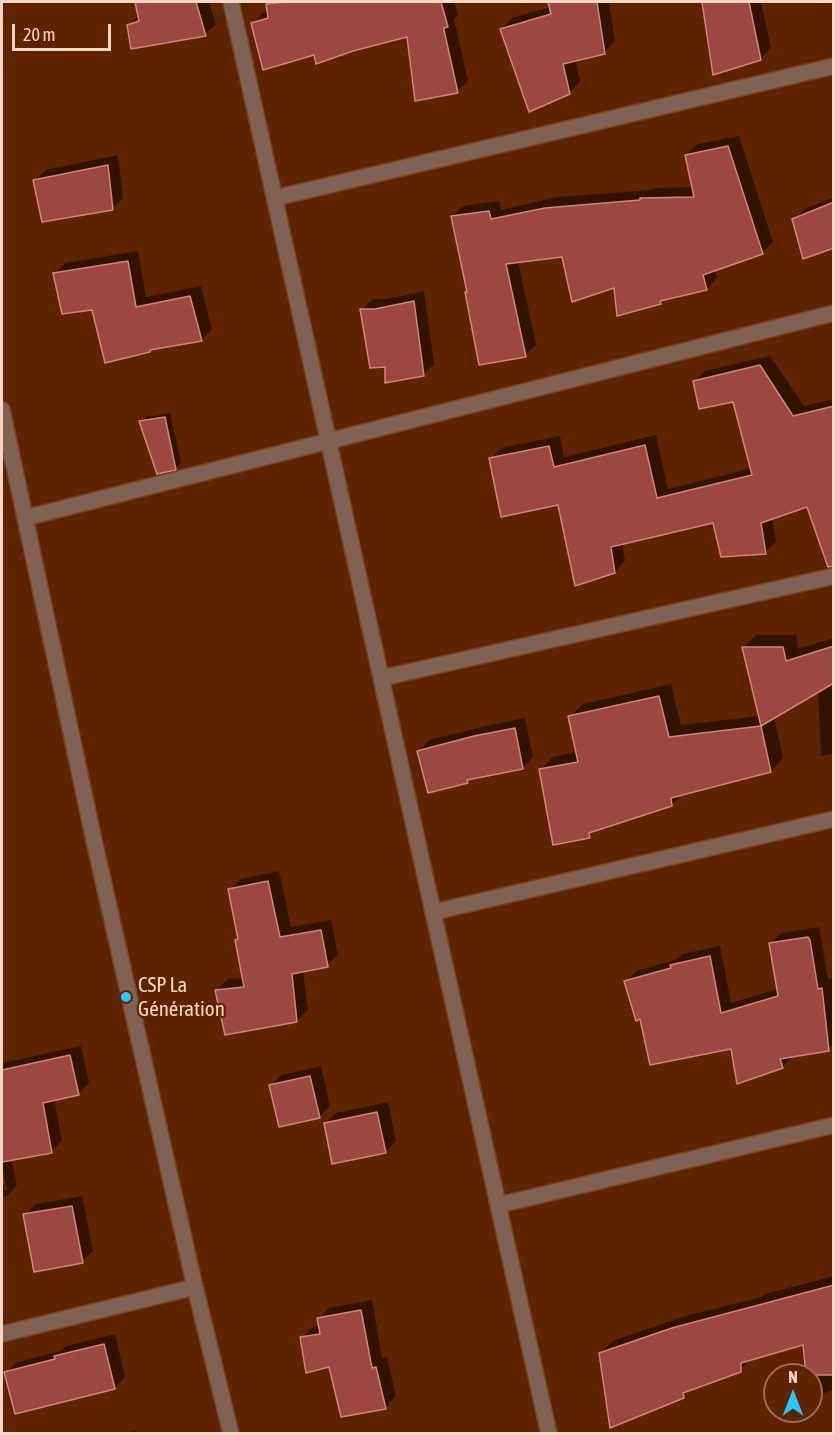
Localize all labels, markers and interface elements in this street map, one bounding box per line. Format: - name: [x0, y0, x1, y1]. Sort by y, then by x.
- scale bar: [15, 12, 114, 50]
- text: 20 m: [23, 24, 55, 45]
- place label: CSP La Génération: [138, 972, 225, 1022]
- marker: CSP La Génération: [119, 990, 133, 1004]
- north arrow: [763, 1363, 823, 1423]
- text: N: [788, 1368, 798, 1386]

